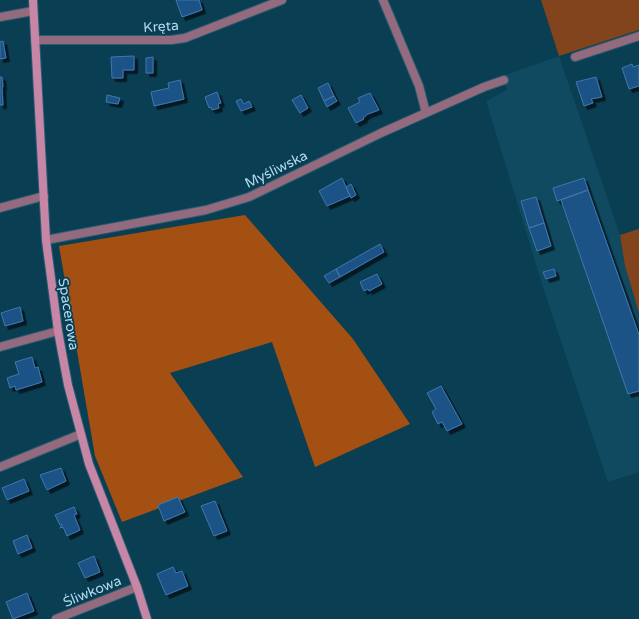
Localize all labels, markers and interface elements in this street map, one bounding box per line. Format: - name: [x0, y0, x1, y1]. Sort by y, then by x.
- street label: Kręta: [143, 17, 179, 36]
- street label: Myśliwska: [242, 147, 310, 192]
- street label: Spacerowa: [54, 277, 83, 351]
- street label: Śliwkowa: [61, 572, 124, 611]

